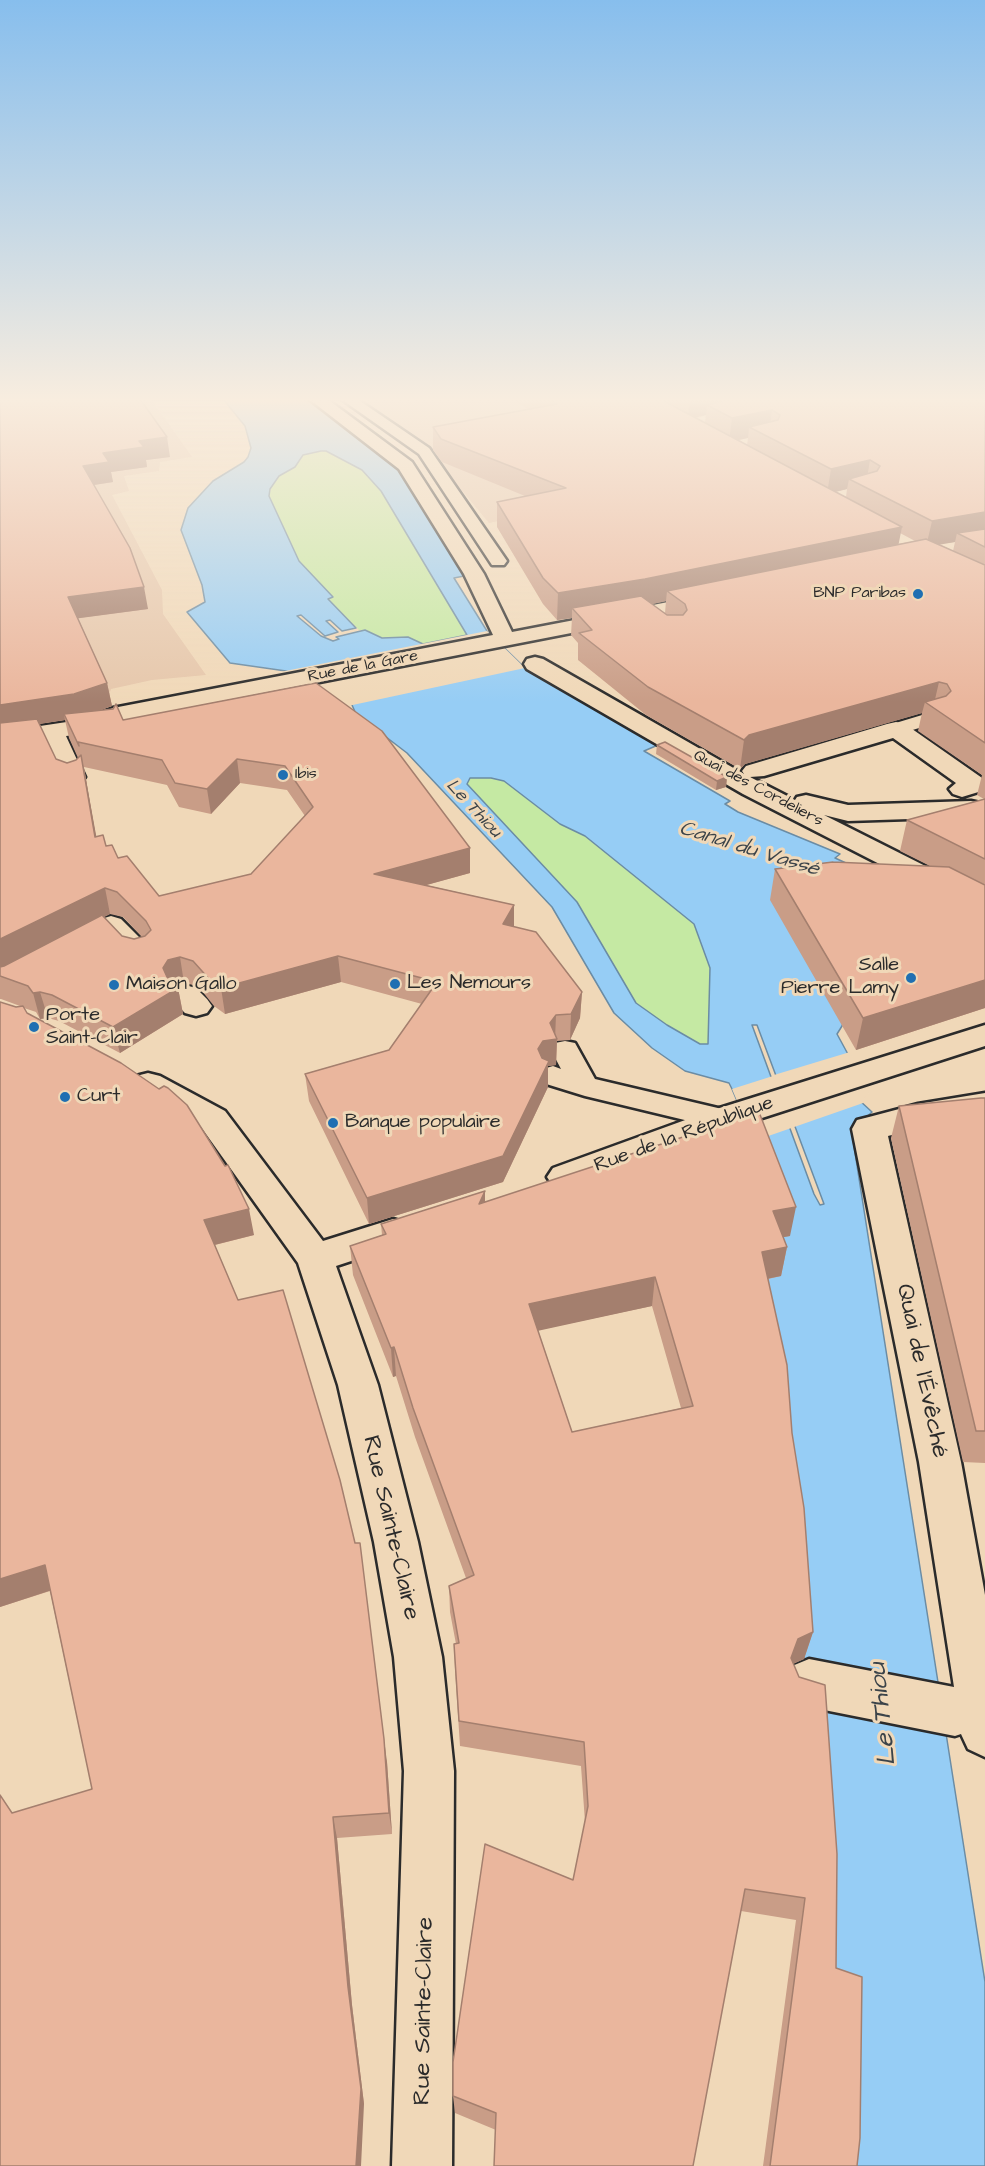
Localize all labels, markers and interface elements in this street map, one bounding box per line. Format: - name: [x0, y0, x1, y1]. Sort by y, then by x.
- place label: BNP Paribas: [813, 584, 906, 604]
- marker: BNP Paribas: [911, 587, 925, 601]
- street label: Rue de la Gare: [306, 647, 420, 687]
- street label: Quai des Cordeliers: [690, 747, 826, 831]
- place label: Ibis: [295, 765, 317, 785]
- marker: Ibis: [276, 768, 290, 782]
- water label: Le Thiou: [441, 775, 505, 843]
- water label: Canal du Vassé: [676, 817, 822, 883]
- place label: Salle Pierre Lamy: [781, 954, 899, 1001]
- marker: Salle Pierre Lamy: [904, 971, 918, 985]
- place label: Les Nemours: [407, 972, 531, 996]
- place label: Maison Gallo: [126, 973, 237, 997]
- marker: Les Nemours: [388, 977, 402, 991]
- marker: Maison Gallo: [107, 978, 121, 992]
- place label: Porte Saint-Clair: [46, 1004, 138, 1051]
- marker: Porte Saint-Clair: [27, 1020, 41, 1034]
- place label: Curt: [77, 1085, 120, 1109]
- marker: Curt: [58, 1090, 72, 1104]
- street label: Rue de la République: [591, 1091, 777, 1179]
- place label: Banque populaire: [345, 1111, 501, 1135]
- marker: Banque populaire: [326, 1116, 340, 1130]
- street label: Quai de l'Évêché: [889, 1281, 953, 1461]
- street label: Rue Sainte-Claire: [355, 1433, 425, 1623]
- water label: Le Thiou: [863, 1661, 905, 1767]
- street label: Rue Sainte-Claire: [409, 1917, 441, 2105]

